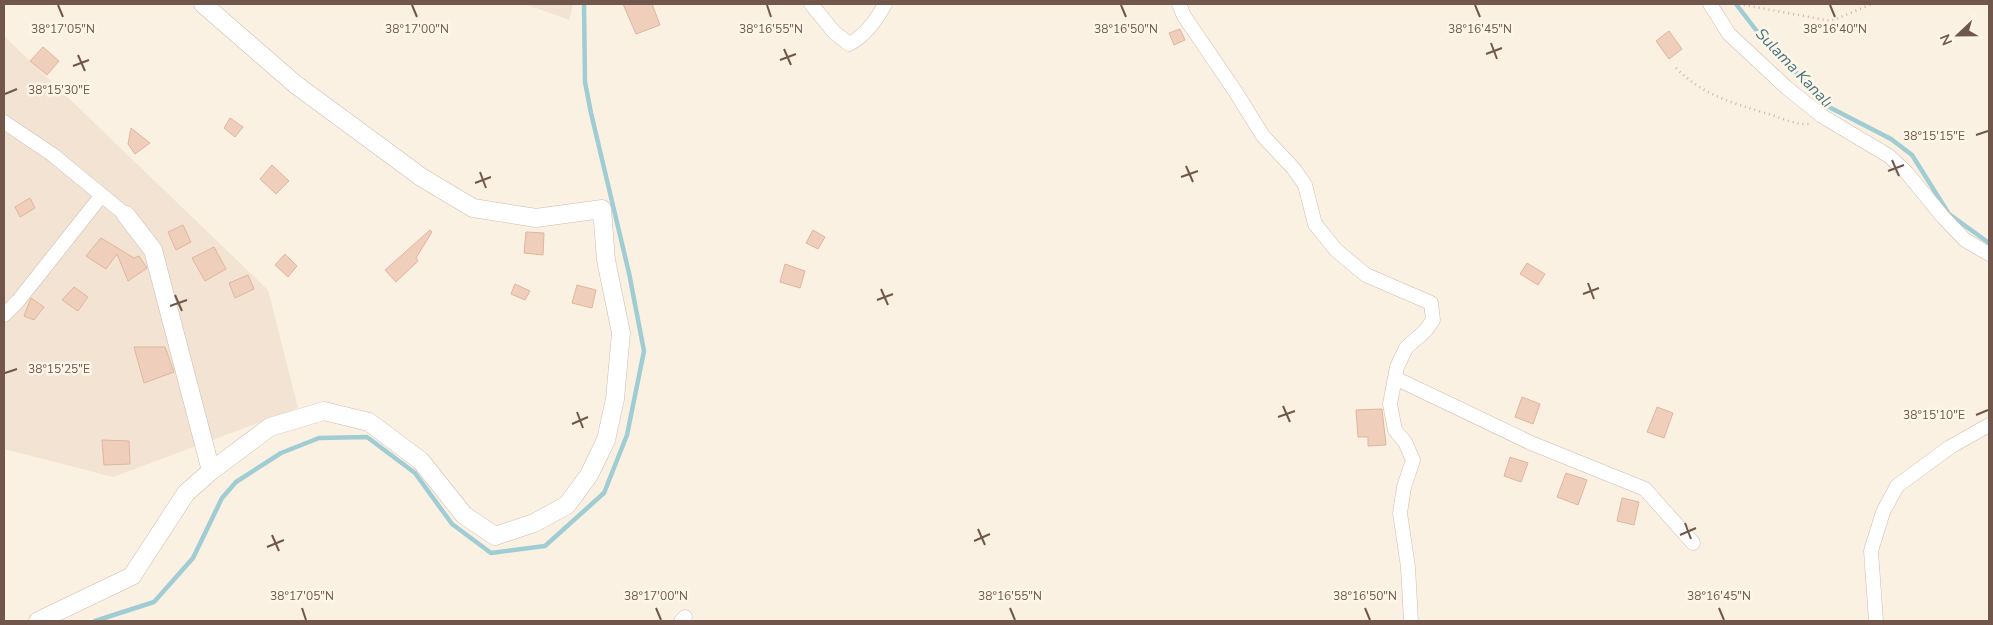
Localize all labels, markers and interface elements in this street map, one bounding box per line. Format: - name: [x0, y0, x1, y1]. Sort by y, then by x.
- north arrow: [1933, 10, 1983, 60]
- text: 38°17'05"N: [31, 21, 95, 37]
- text: 38°17'00"N: [385, 21, 449, 37]
- text: 38°16'55"N: [739, 21, 803, 37]
- text: 38°16'50"N: [1094, 21, 1158, 37]
- text: 38°16'45"N: [1448, 21, 1512, 37]
- text: 38°16'40"N: [1803, 21, 1867, 37]
- water label: Sulama Kanalı: [1750, 23, 1838, 113]
- text: N: [1936, 31, 1957, 48]
- text: 38°15'30"E: [28, 82, 90, 98]
- text: 38°15'15"E: [1903, 128, 1965, 144]
- text: 38°15'25"E: [28, 361, 90, 377]
- text: 38°15'10"E: [1903, 407, 1965, 423]
- text: 38°17'05"N: [270, 588, 334, 604]
- text: 38°17'00"N: [624, 588, 688, 604]
- text: 38°16'55"N: [978, 588, 1042, 604]
- text: 38°16'50"N: [1333, 588, 1397, 604]
- text: 38°16'45"N: [1687, 588, 1751, 604]

